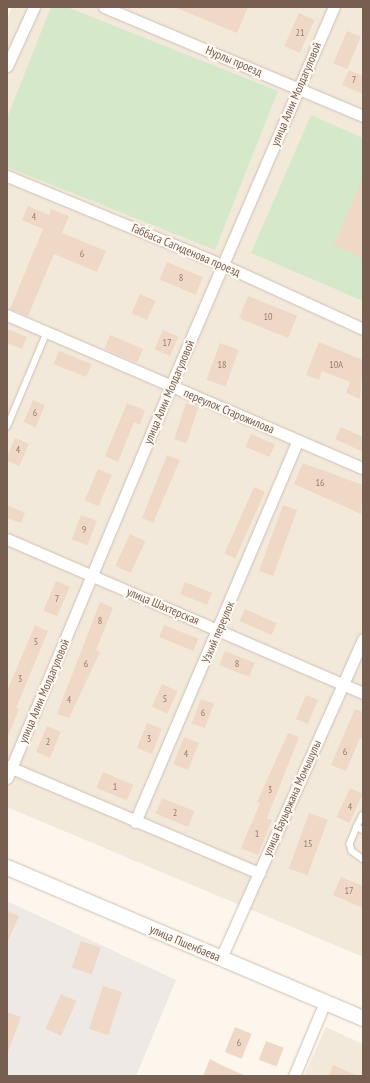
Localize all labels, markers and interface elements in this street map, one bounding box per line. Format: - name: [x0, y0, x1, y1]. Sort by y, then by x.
- house number: 21: [296, 27, 304, 39]
- street label: улица Алии Молдагуловой: [268, 40, 324, 148]
- street label: Нурлы проезд: [204, 43, 264, 79]
- house number: 7: [352, 74, 356, 86]
- house number: 4: [32, 211, 36, 223]
- street label: Габбаса Сагиденова проезд: [129, 221, 243, 279]
- house number: 6: [80, 248, 84, 260]
- house number: 8: [179, 272, 183, 284]
- house number: 10: [264, 311, 272, 323]
- house number: 17: [163, 337, 171, 349]
- street label: улица Алии Молдагуловой: [141, 338, 197, 446]
- house number: 18: [218, 359, 226, 371]
- house number: 10А: [329, 359, 343, 371]
- street label: переулок Старожилова: [182, 385, 276, 437]
- house number: 6: [33, 407, 37, 419]
- house number: 4: [16, 444, 20, 456]
- house number: 16: [316, 477, 324, 489]
- house number: 9: [82, 524, 86, 536]
- street label: улица Шахтерская: [125, 584, 201, 628]
- house number: 7: [55, 593, 59, 605]
- street label: Узкий переулок: [198, 599, 238, 665]
- house number: 8: [98, 615, 102, 627]
- house number: 5: [34, 636, 38, 648]
- street label: улица Алии Молдагуловой: [16, 637, 72, 745]
- house number: 6: [84, 658, 88, 670]
- house number: 8: [235, 658, 239, 670]
- house number: 3: [18, 673, 22, 685]
- house number: 5: [163, 693, 167, 705]
- house number: 4: [67, 694, 71, 706]
- house number: 6: [201, 707, 205, 719]
- house number: 3: [147, 733, 151, 745]
- house number: 2: [46, 736, 50, 748]
- street label: улица Бауыржана Момышулы: [260, 738, 324, 858]
- house number: 6: [343, 746, 347, 758]
- house number: 4: [184, 748, 188, 760]
- house number: 1: [113, 781, 117, 793]
- house number: 3: [268, 784, 272, 796]
- house number: 4: [348, 801, 352, 813]
- house number: 2: [173, 807, 177, 819]
- house number: 1: [255, 828, 259, 840]
- house number: 15: [304, 838, 312, 850]
- house number: 17: [345, 885, 353, 897]
- street label: улица Пшенбаева: [148, 922, 222, 964]
- house number: 6: [237, 1037, 241, 1049]

